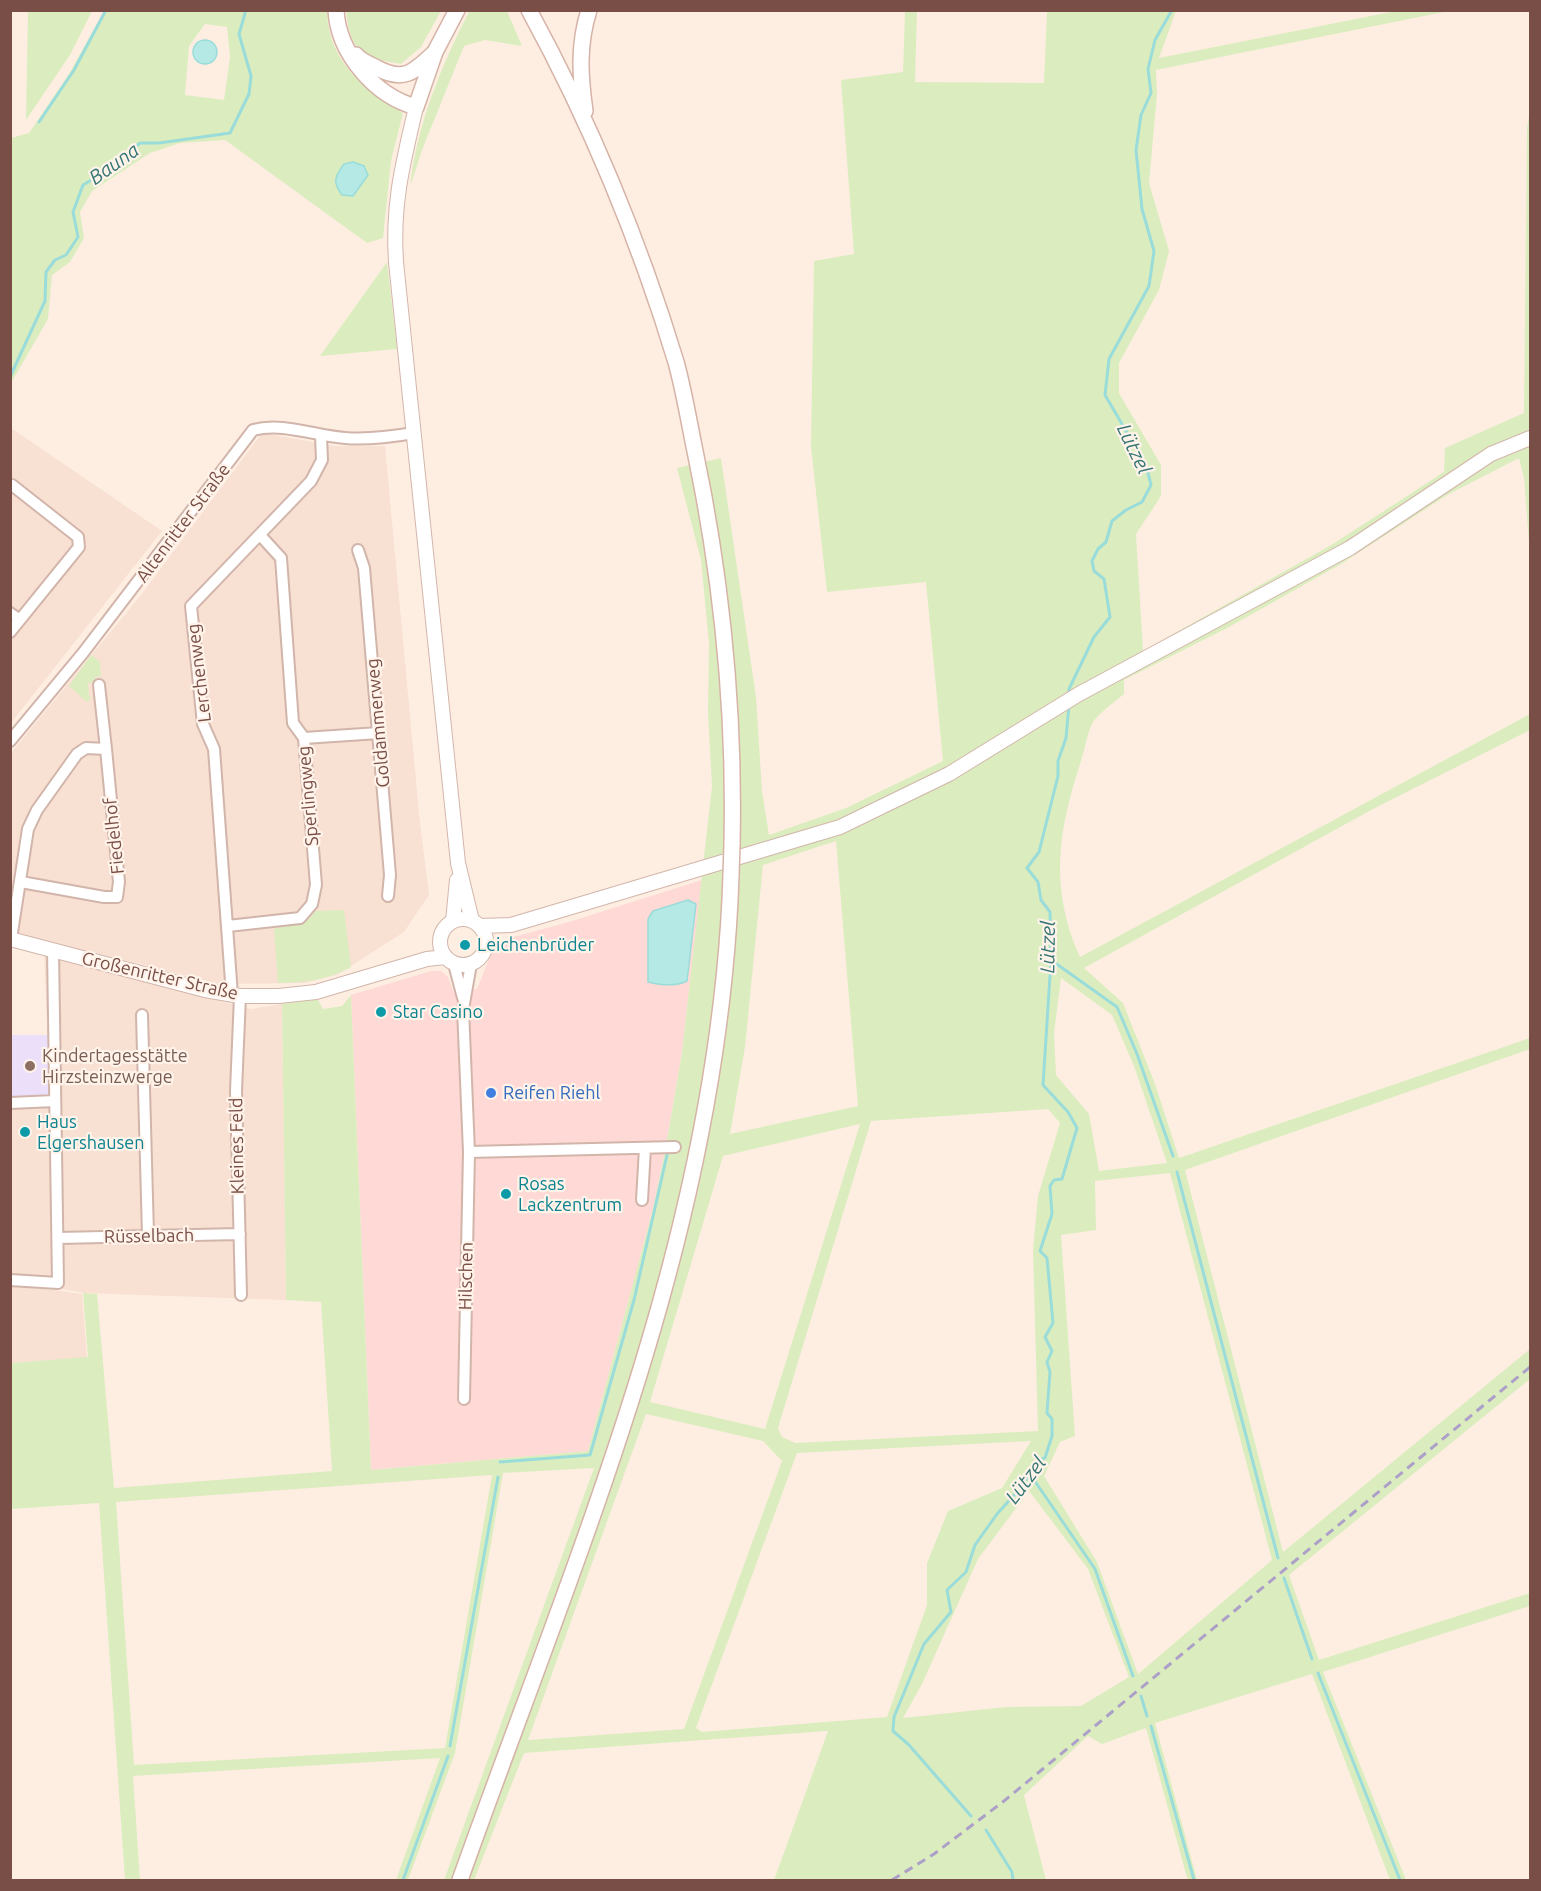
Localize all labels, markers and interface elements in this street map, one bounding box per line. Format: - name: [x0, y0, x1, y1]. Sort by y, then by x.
- water label: Bauna: [84, 138, 144, 190]
- water label: Lützel: [1112, 420, 1156, 478]
- street label: Altenritter Straße: [131, 459, 235, 587]
- street label: Lerchenweg: [182, 623, 216, 723]
- street label: Goldammerweg: [362, 658, 394, 788]
- street label: Sperlingweg: [293, 745, 323, 847]
- street label: Fiedelhof: [99, 797, 129, 875]
- water label: Lützel: [1036, 920, 1060, 974]
- place label: Leichenbrüder: [477, 934, 594, 956]
- marker: Leichenbrüder: [458, 938, 472, 952]
- street label: Großenritter Straße: [80, 947, 240, 1005]
- place label: Star Casino: [393, 1001, 483, 1023]
- marker: Star Casino: [374, 1005, 388, 1019]
- place label: Kindertagesstätte Hirzsteinzwerge: [42, 1045, 188, 1088]
- marker: Kindertagesstätte Hirzsteinzwerge: [23, 1059, 37, 1073]
- place label: Reifen Riehl: [503, 1082, 600, 1104]
- marker: Reifen Riehl: [484, 1086, 498, 1100]
- street label: Kleines Feld: [225, 1097, 249, 1195]
- place label: Haus Elgershausen: [37, 1111, 145, 1154]
- marker: Haus Elgershausen: [18, 1125, 32, 1139]
- place label: Rosas Lackzentrum: [518, 1173, 622, 1216]
- marker: Rosas Lackzentrum: [499, 1187, 513, 1201]
- street label: Rüsselbach: [104, 1224, 194, 1248]
- street label: Hilschen: [455, 1242, 477, 1310]
- water label: Lützel: [1000, 1452, 1052, 1508]

